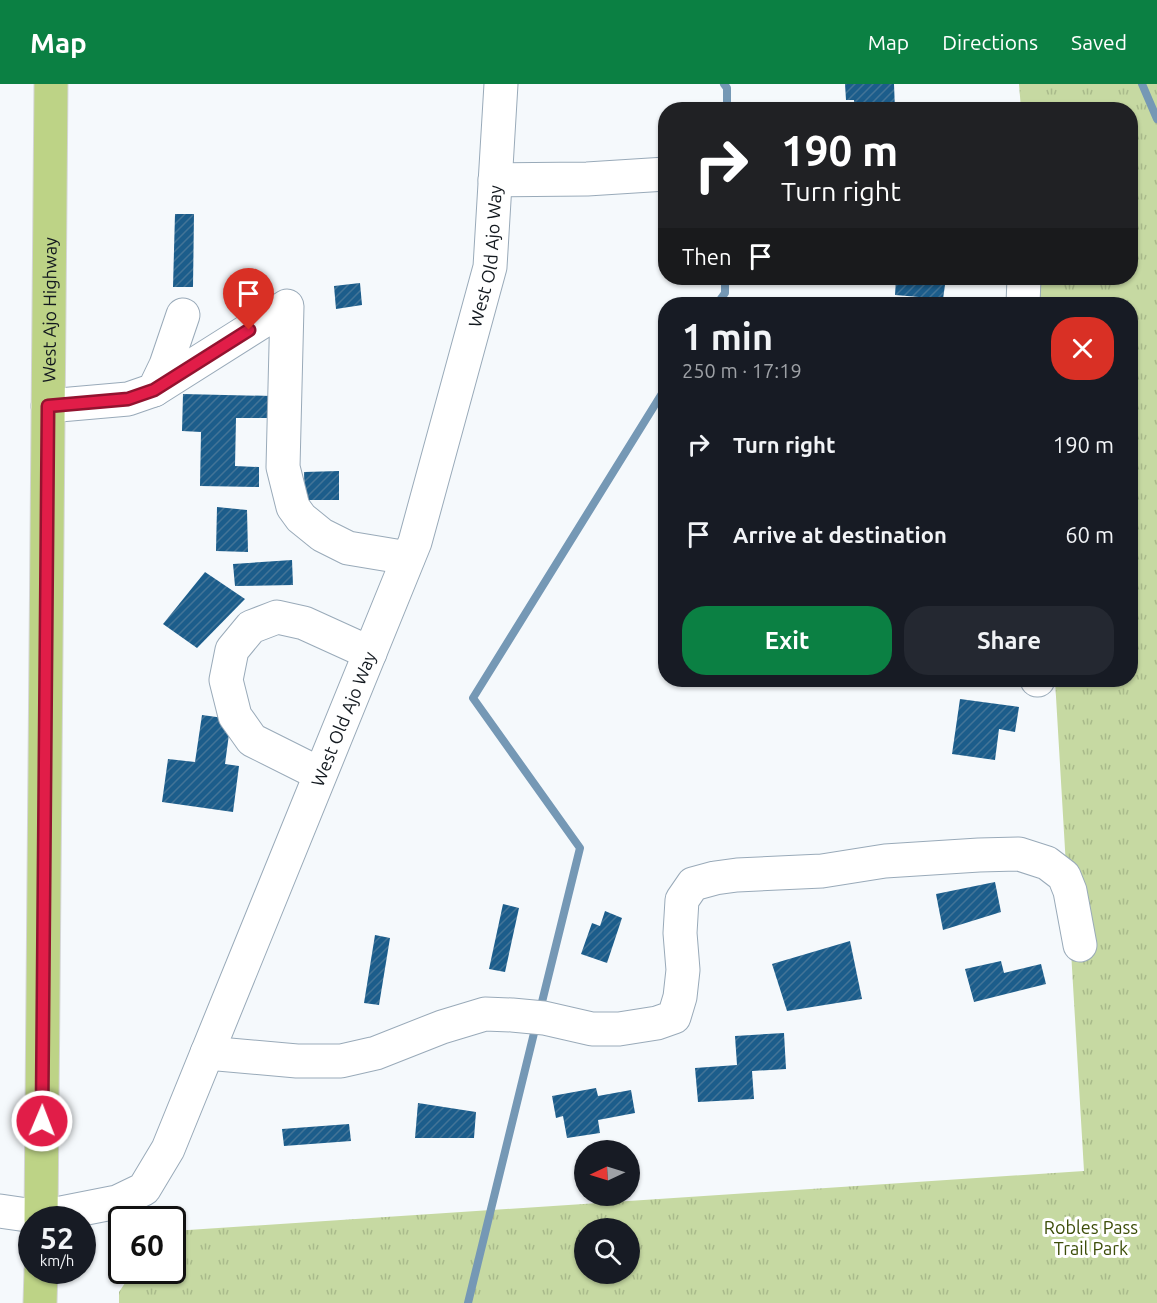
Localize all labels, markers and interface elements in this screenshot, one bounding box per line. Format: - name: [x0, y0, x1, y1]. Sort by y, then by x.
- text: Map: [30, 27, 87, 58]
- text: Map: [868, 30, 909, 54]
- text: Directions: [942, 30, 1038, 54]
- text: Saved: [1071, 30, 1127, 54]
- icon: right: [682, 126, 760, 204]
- text: 190 m: [781, 127, 898, 174]
- text: Turn right: [781, 176, 901, 206]
- street label: West Old Ajo Way: [464, 184, 505, 329]
- street label: West Ajo Highway: [38, 237, 60, 383]
- icon: arrive: [744, 240, 777, 273]
- text: Then: [682, 244, 732, 269]
- pin: [223, 268, 274, 330]
- icon: arrive: [232, 277, 265, 310]
- text: 1 min: [682, 316, 773, 357]
- button: close: [1051, 317, 1114, 380]
- text: 250 m · 17:19: [682, 359, 802, 382]
- icon: right: [682, 428, 715, 461]
- text: Turn right: [733, 432, 835, 457]
- text: 190 m: [1053, 432, 1114, 457]
- icon: arrive: [682, 518, 715, 551]
- text: Arrive at destination: [733, 522, 947, 547]
- text: 60 m: [1065, 522, 1114, 547]
- button: Exit: [682, 606, 892, 675]
- button: Share: [904, 606, 1114, 675]
- street label: West Old Ajo Way: [307, 648, 380, 789]
- position arrow: [10, 1089, 74, 1153]
- north arrow: [574, 1140, 640, 1206]
- map controls: [574, 1140, 640, 1284]
- speed limit sign: 60: [108, 1206, 186, 1284]
- park label: Robles Pass Trail Park: [1044, 1217, 1138, 1258]
- button: search: [574, 1218, 640, 1284]
- text: 52: [40, 1221, 74, 1255]
- text: km/h: [40, 1252, 74, 1269]

